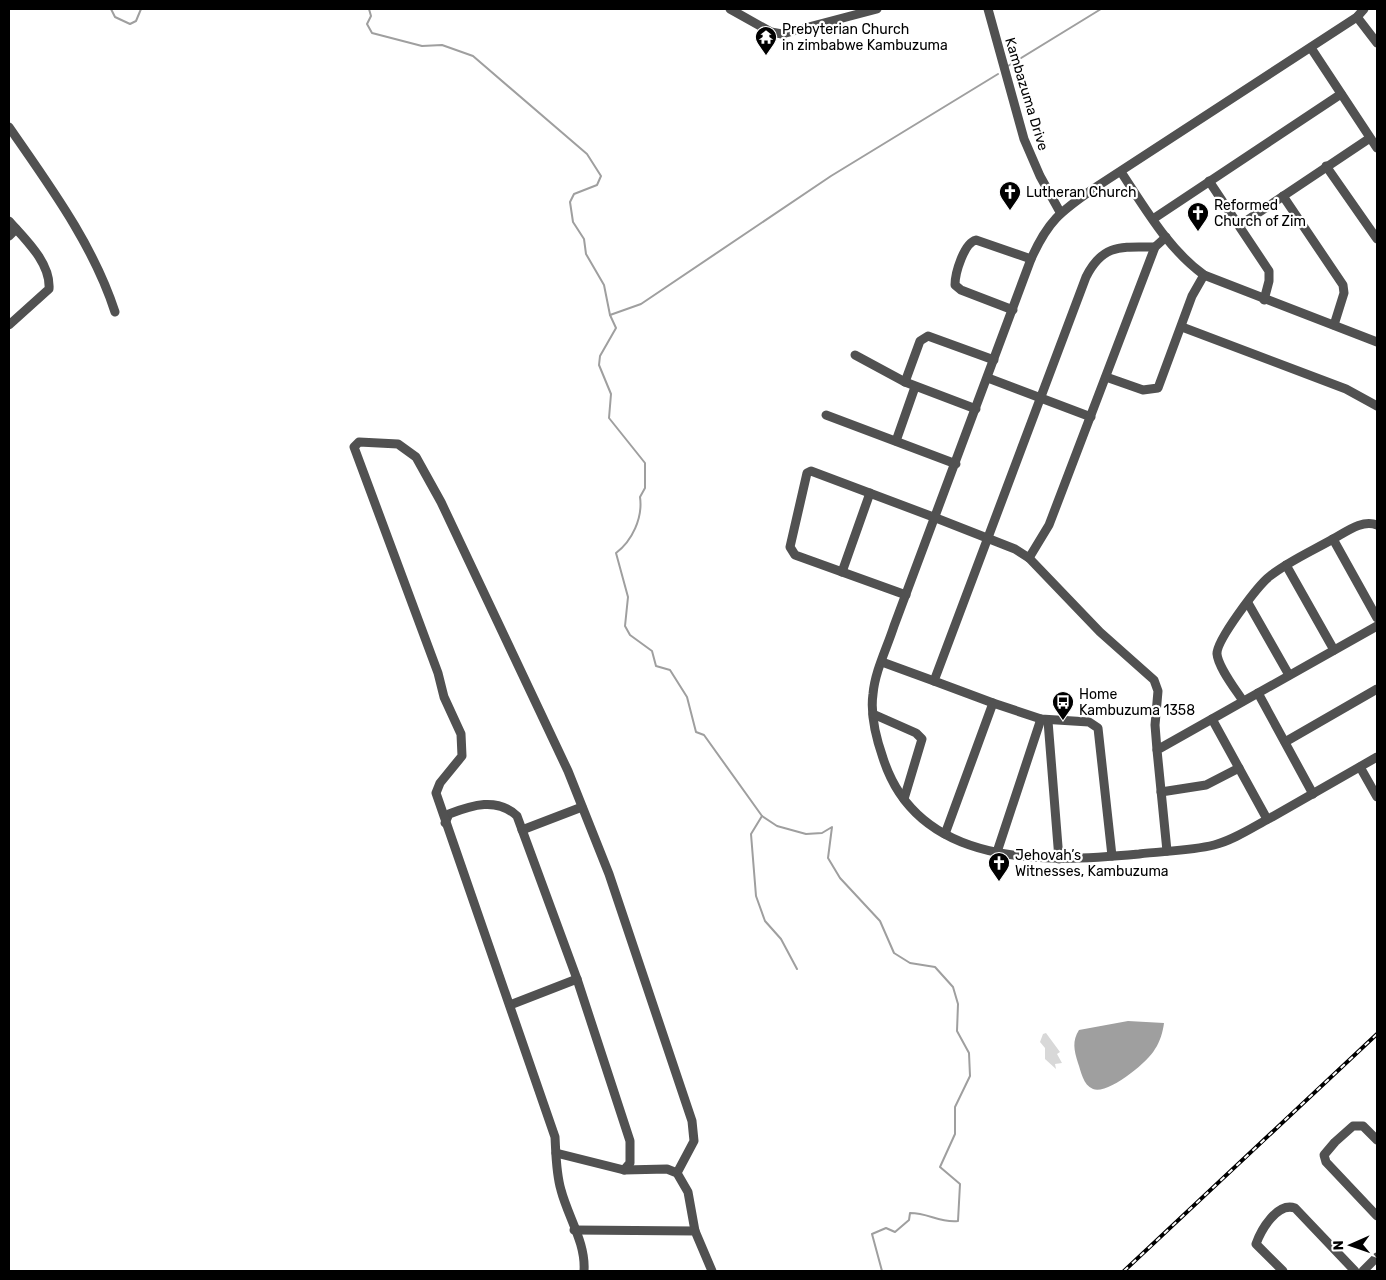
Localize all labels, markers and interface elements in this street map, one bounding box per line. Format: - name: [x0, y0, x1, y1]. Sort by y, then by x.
- place label: Prebyterian Church in zimbabwe Kambuzuma: [782, 21, 948, 54]
- temple icon: Prebyterian Church in zimbabwe Kambuzuma: [754, 25, 778, 56]
- street label: Kambazuma Drive: [1001, 36, 1052, 153]
- church icon: Lutheran Church: [998, 180, 1022, 211]
- place label: Lutheran Church: [1026, 184, 1137, 201]
- place label: Reformed Church of Zim: [1214, 197, 1306, 230]
- church icon: Reformed Church of Zim: [1186, 201, 1210, 232]
- place label: Home Kambuzuma 1358: [1079, 686, 1195, 719]
- bus stop icon: Home Kambuzuma 1358: [1051, 690, 1075, 721]
- place label: Jehovah’s Witnesses, Kambuzuma: [1015, 847, 1169, 880]
- church icon: Jehovah’s Witnesses, Kambuzuma: [987, 851, 1011, 882]
- north arrow: [1326, 1220, 1376, 1270]
- text: N: [1330, 1240, 1347, 1251]

